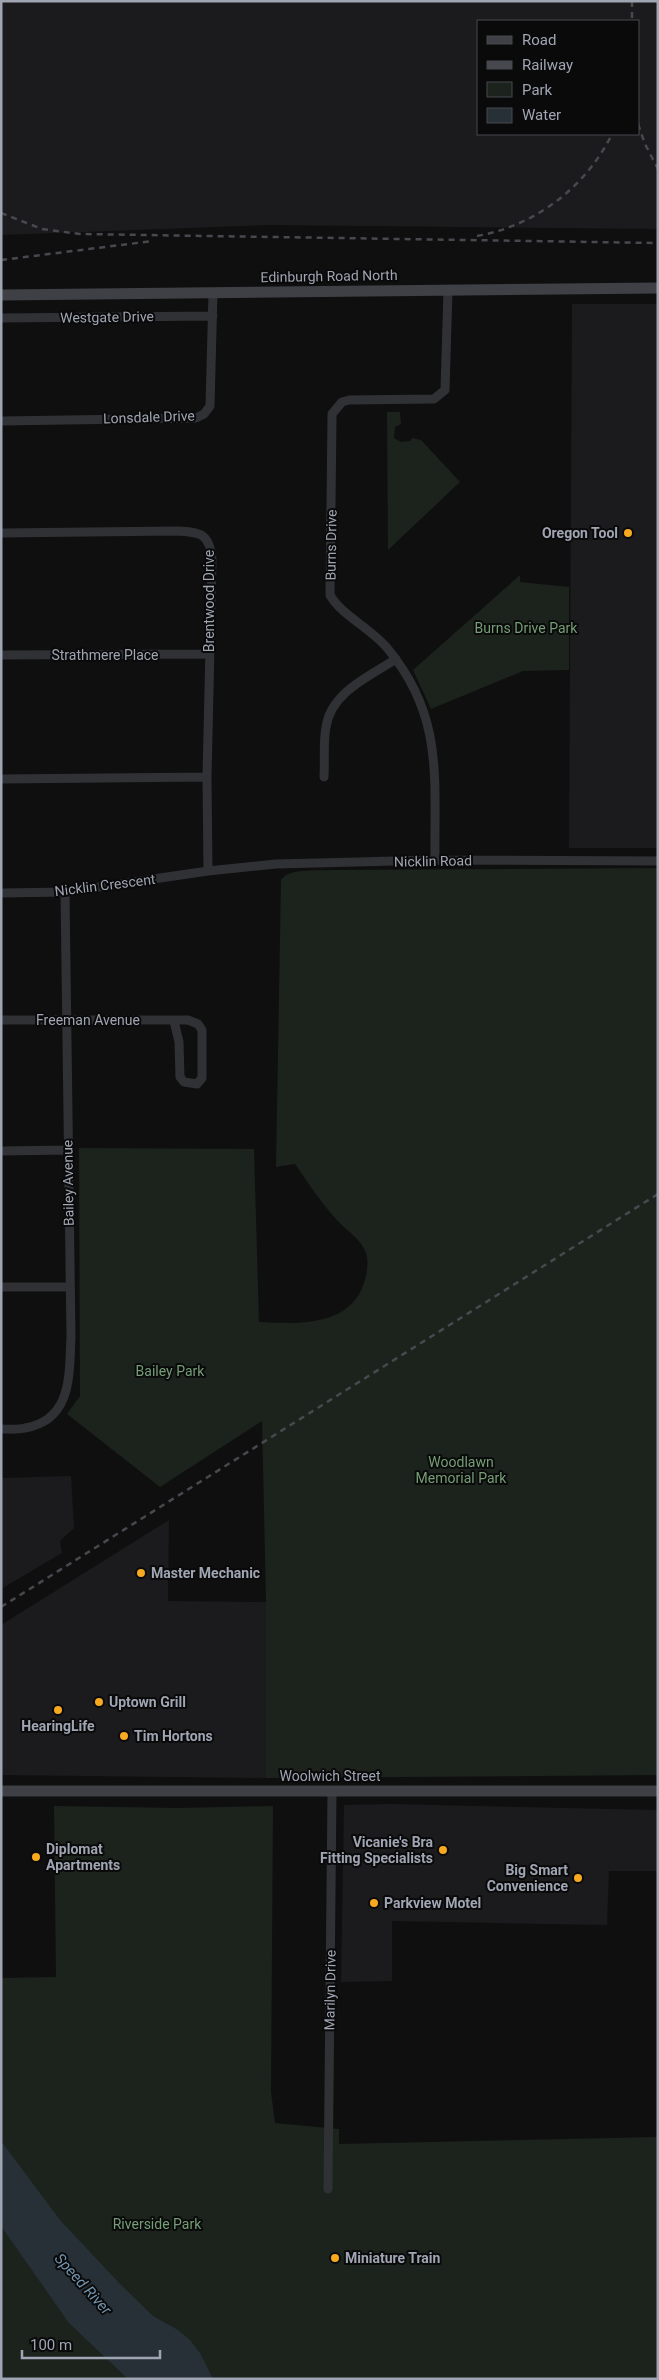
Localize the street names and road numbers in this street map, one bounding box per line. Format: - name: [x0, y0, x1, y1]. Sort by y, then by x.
- street label: Edinburgh Road North: [260, 267, 398, 285]
- street label: Westgate Drive: [60, 308, 154, 326]
- street label: Lonsdale Drive: [103, 407, 195, 427]
- street label: Burns Drive: [322, 509, 340, 581]
- street label: Brentwood Drive: [201, 550, 217, 652]
- street label: Strathmere Place: [51, 647, 159, 663]
- street label: Nicklin Road: [394, 852, 472, 870]
- street label: Nicklin Crescent: [54, 871, 157, 899]
- street label: Freeman Avenue: [36, 1012, 140, 1028]
- street label: Bailey Avenue: [59, 1140, 77, 1226]
- street label: Woolwich Street: [280, 1768, 381, 1784]
- street label: Marilyn Drive: [321, 1950, 339, 2030]

